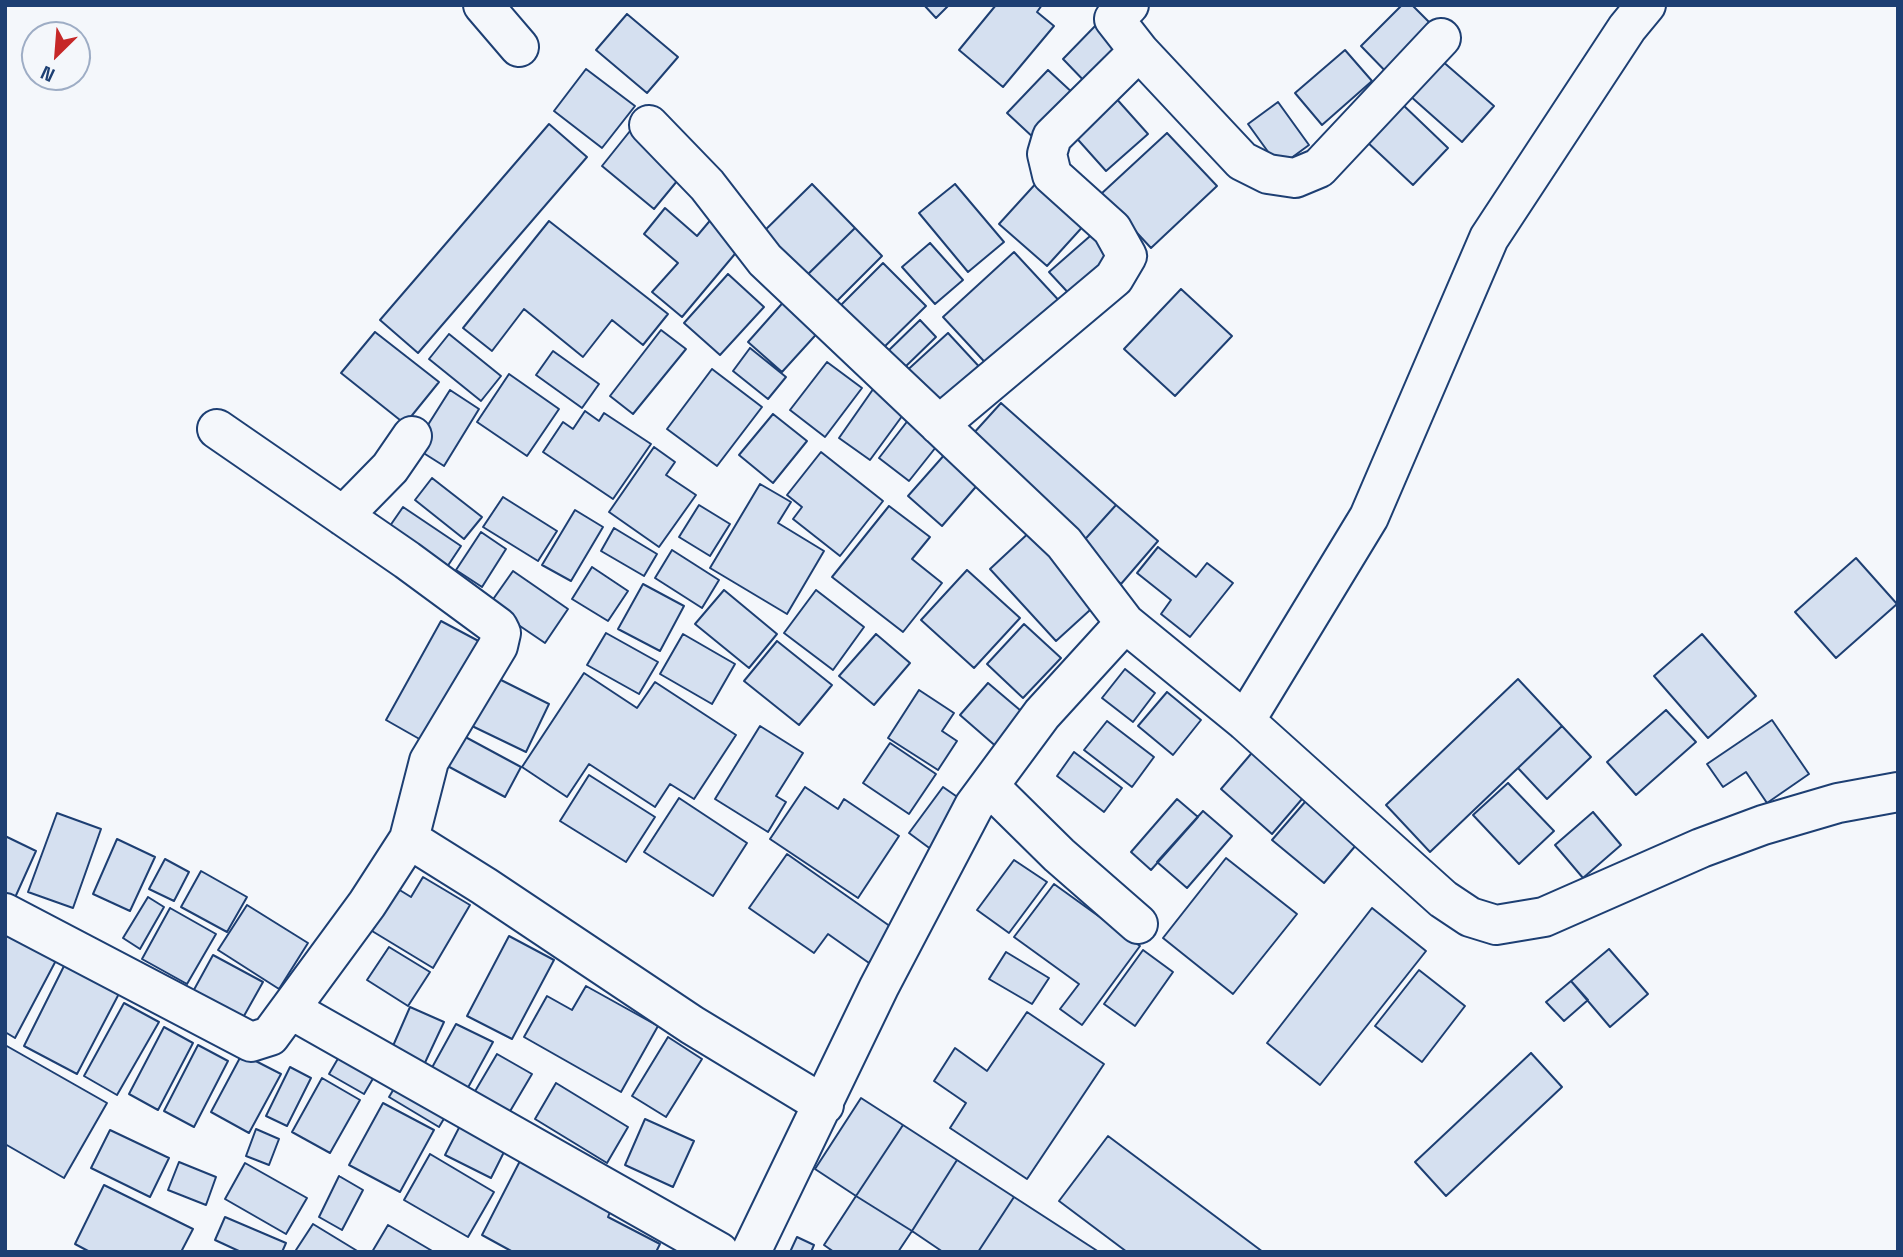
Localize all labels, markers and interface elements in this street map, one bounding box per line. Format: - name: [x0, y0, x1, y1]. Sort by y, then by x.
- north arrow: [21, 21, 91, 91]
- text: N: [37, 60, 59, 88]

